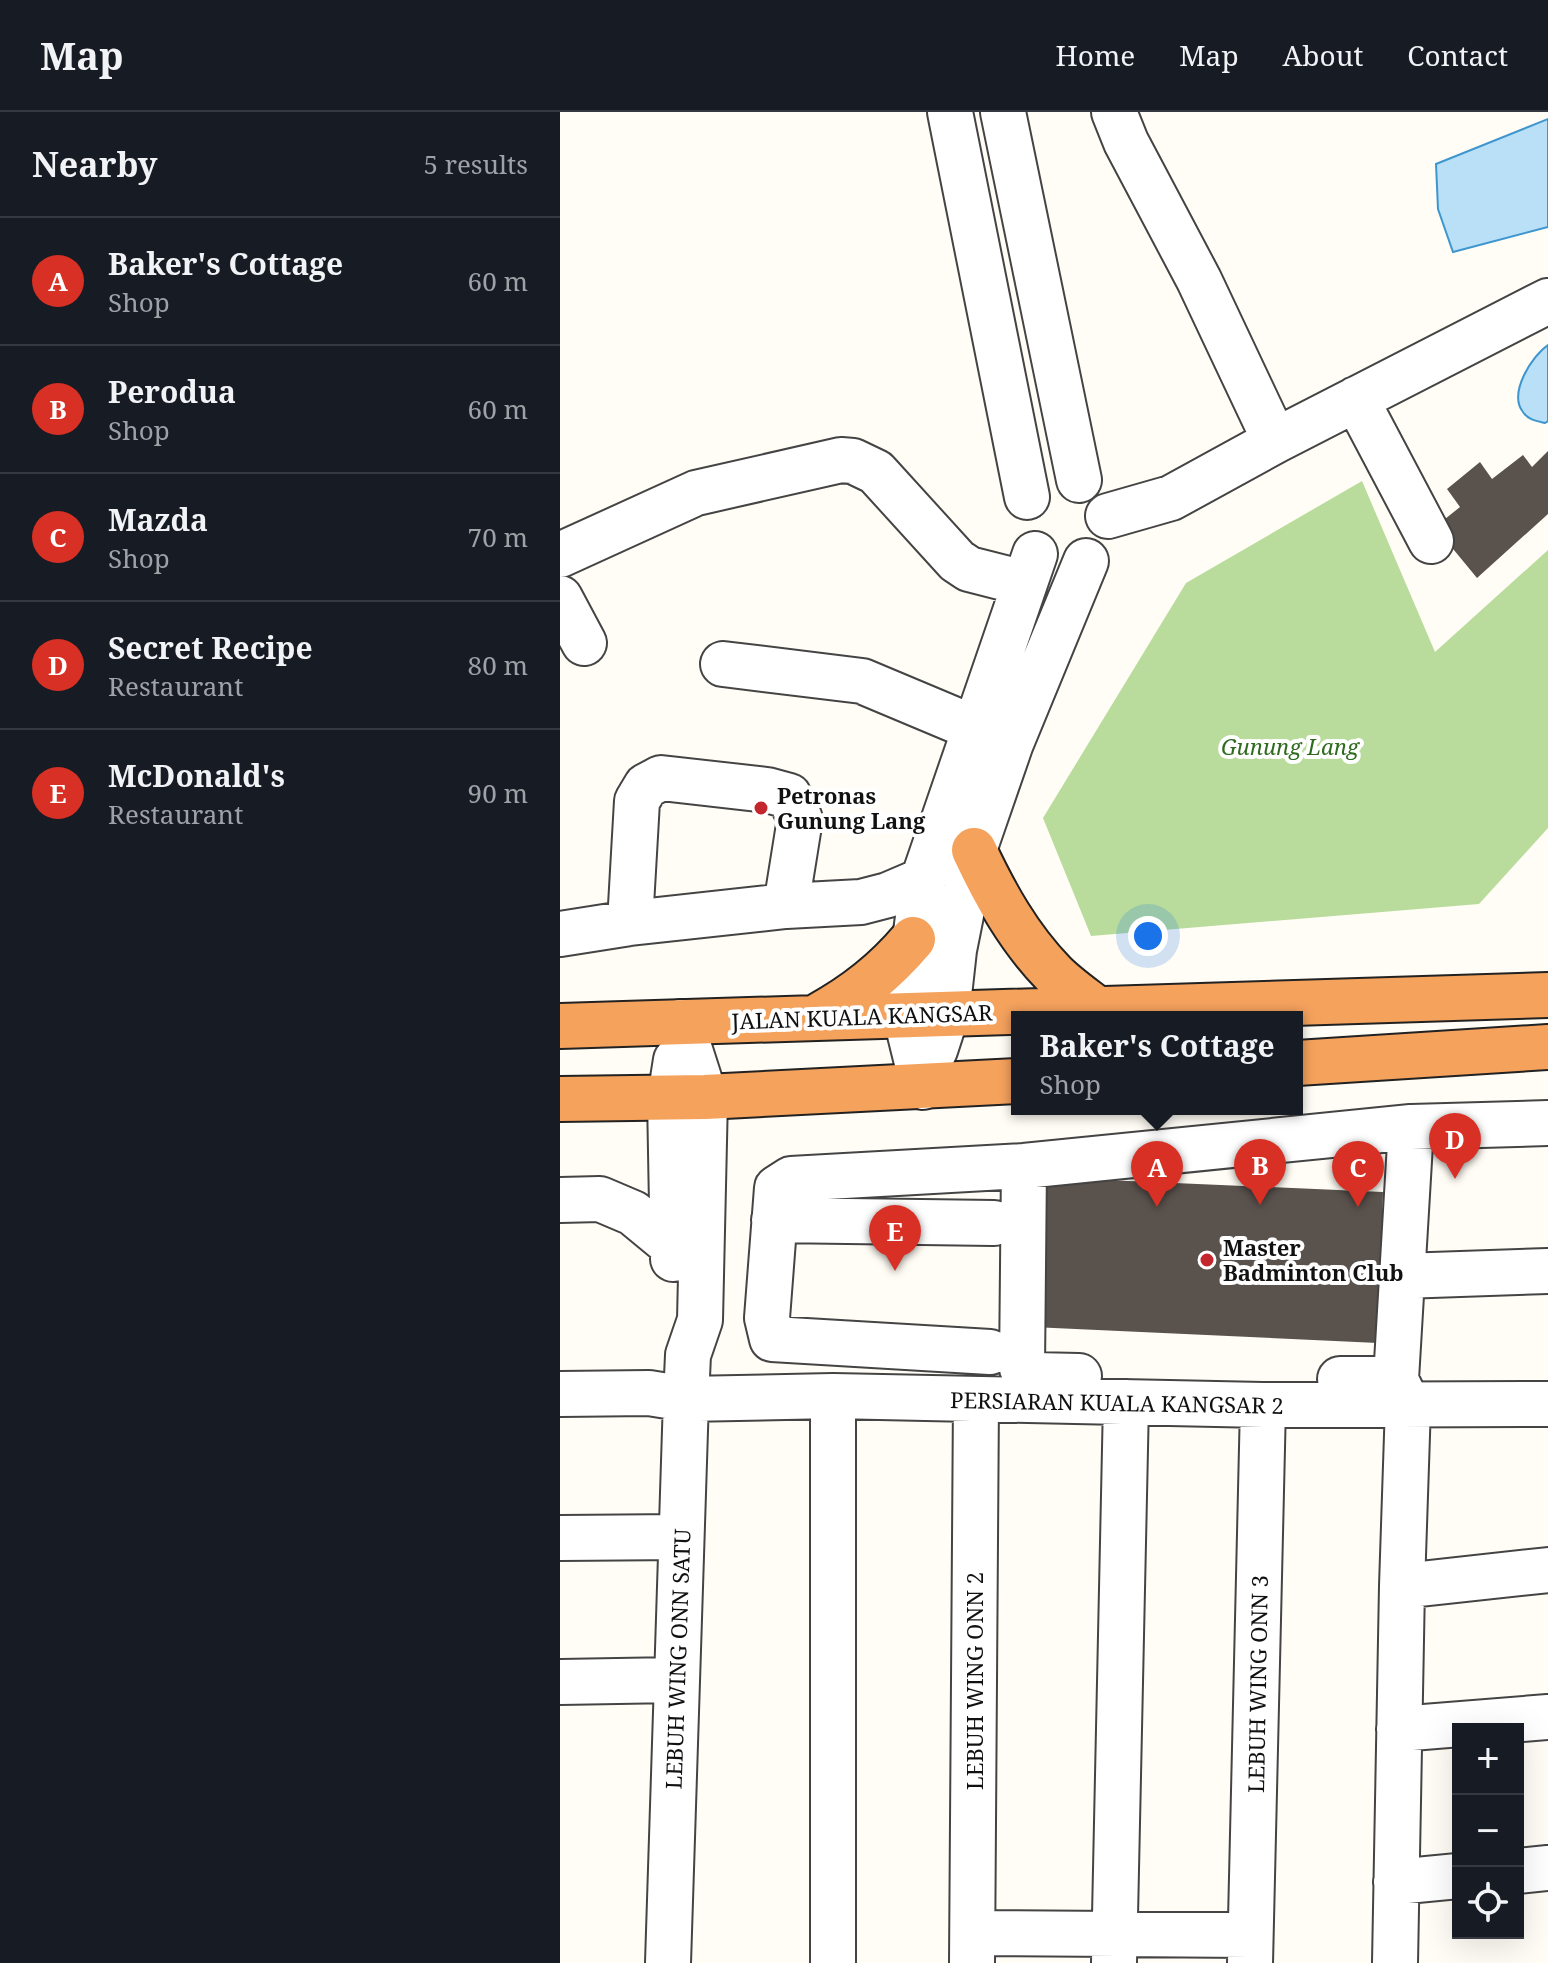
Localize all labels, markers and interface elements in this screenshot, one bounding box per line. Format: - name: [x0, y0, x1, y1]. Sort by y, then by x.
- text: Map: [40, 29, 124, 81]
- text: Home: [1056, 36, 1135, 74]
- text: Map: [1179, 36, 1239, 74]
- text: About: [1283, 36, 1363, 74]
- text: Contact: [1407, 36, 1508, 74]
- text: Nearby: [32, 141, 158, 187]
- text: 5 results: [423, 146, 528, 182]
- text: Baker's Cottage: [108, 243, 343, 284]
- text: A: [48, 263, 68, 299]
- text: 60 m: [468, 263, 528, 299]
- text: Shop: [108, 284, 170, 320]
- text: Perodua: [108, 371, 236, 412]
- text: B: [49, 391, 67, 427]
- text: 60 m: [468, 391, 528, 427]
- text: Shop: [108, 412, 170, 448]
- text: Mazda: [108, 499, 208, 540]
- text: C: [49, 519, 67, 555]
- text: 70 m: [468, 519, 528, 555]
- text: Shop: [108, 540, 170, 576]
- text: Secret Recipe: [108, 627, 313, 668]
- text: D: [48, 647, 68, 683]
- text: 80 m: [468, 647, 528, 683]
- text: Restaurant: [108, 668, 243, 704]
- park label: Gunung Lang: [1221, 731, 1361, 761]
- text: McDonald's: [108, 755, 285, 796]
- text: E: [50, 775, 66, 811]
- text: 90 m: [468, 775, 528, 811]
- place label: Petronas Gunung Lang: [777, 780, 926, 835]
- text: Restaurant: [108, 796, 243, 832]
- marker: Petronas Gunung Lang: [752, 799, 770, 817]
- your location: [1128, 916, 1168, 956]
- street label: JALAN KUALA KANGSAR: [730, 996, 994, 1036]
- popup: [1011, 1011, 1303, 1115]
- text: Baker's Cottage: [1039, 1025, 1275, 1066]
- text: Shop: [1039, 1066, 1101, 1102]
- pin: D: [1429, 1113, 1481, 1179]
- pin: B: [1234, 1139, 1286, 1205]
- pin: A: [1131, 1141, 1183, 1207]
- pin: C: [1332, 1141, 1384, 1207]
- pin: E: [869, 1205, 921, 1271]
- place label: Master Badminton Club: [1223, 1232, 1404, 1287]
- marker: Master Badminton Club: [1198, 1251, 1216, 1269]
- street label: PERSIARAN KUALA KANGSAR 2: [950, 1384, 1284, 1420]
- street label: LEBUH WING ONN SATU: [657, 1528, 697, 1790]
- street label: LEBUH WING ONN 2: [959, 1572, 989, 1790]
- street label: LEBUH WING ONN 3: [1240, 1575, 1274, 1793]
- map controls: [1452, 1723, 1524, 1939]
- button: +: [1452, 1723, 1524, 1795]
- button: −: [1452, 1795, 1524, 1867]
- button: locate: [1452, 1867, 1524, 1939]

